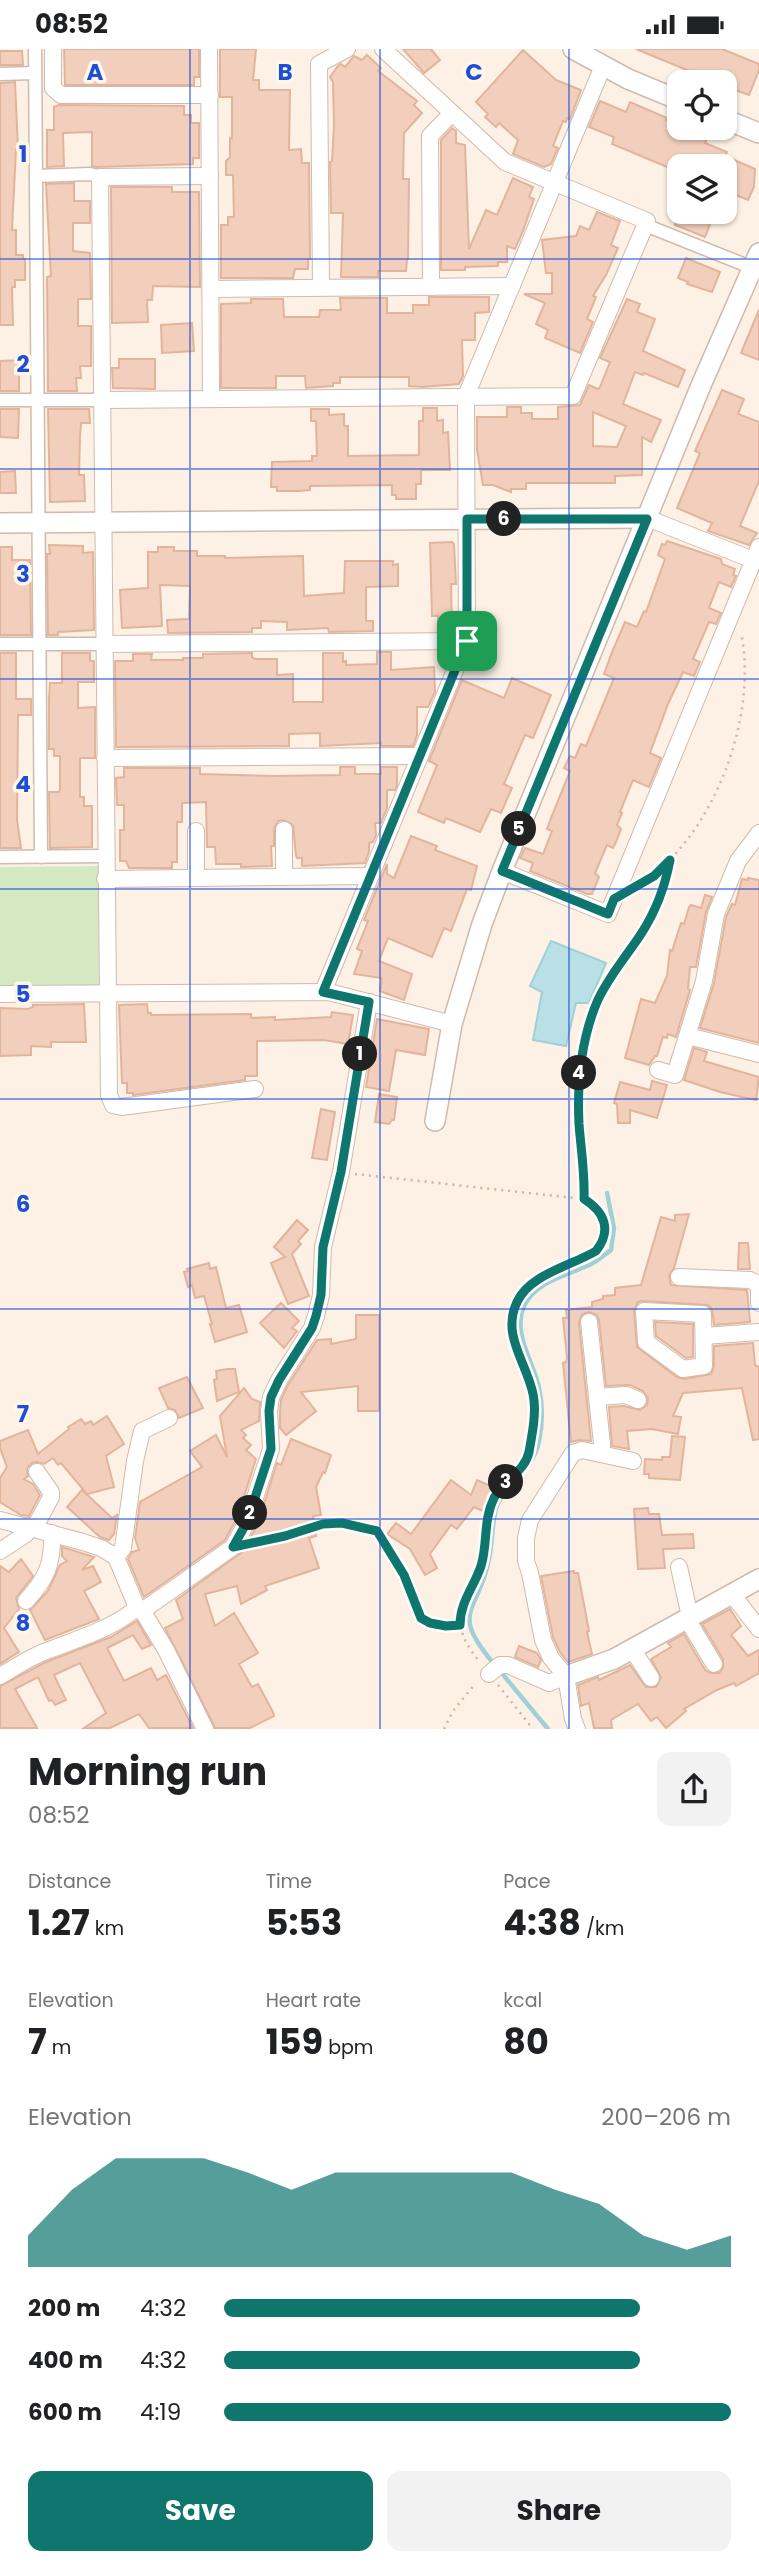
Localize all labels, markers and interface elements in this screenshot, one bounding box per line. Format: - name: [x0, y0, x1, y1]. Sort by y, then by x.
- text: 08:52: [35, 6, 108, 42]
- text: A: [87, 56, 104, 88]
- text: B: [277, 56, 293, 88]
- text: C: [465, 56, 483, 88]
- map controls: [667, 70, 737, 224]
- button: locate: [667, 70, 737, 140]
- text: 1: [19, 138, 27, 170]
- button: layers: [667, 154, 737, 224]
- text: 2: [16, 348, 30, 380]
- pin: 6: [486, 501, 522, 537]
- text: 6: [497, 505, 510, 532]
- text: 3: [16, 558, 30, 590]
- pin: [437, 611, 497, 671]
- icon: arrive: [448, 622, 486, 660]
- text: 4: [15, 768, 31, 800]
- pin: 5: [502, 811, 536, 847]
- text: 5: [512, 815, 525, 842]
- text: 5: [16, 978, 30, 1010]
- pin: 1: [342, 1037, 378, 1072]
- text: 1: [356, 1040, 363, 1067]
- pin: 4: [562, 1055, 596, 1091]
- text: 4: [572, 1059, 585, 1086]
- text: 6: [16, 1188, 30, 1220]
- text: 7: [17, 1398, 29, 1430]
- pin: 3: [489, 1465, 524, 1499]
- text: 3: [500, 1468, 511, 1495]
- pin: 2: [232, 1495, 268, 1531]
- text: 2: [244, 1499, 255, 1526]
- text: 8: [16, 1607, 30, 1639]
- text: Morning run: [28, 1745, 267, 1798]
- button: share: [657, 1752, 731, 1826]
- text: 08:52: [28, 1799, 90, 1831]
- text: Distance: [28, 1868, 111, 1895]
- text: Time: [266, 1868, 312, 1895]
- text: Pace: [503, 1868, 551, 1895]
- text: 1.27: [28, 1898, 90, 1947]
- text: 5:53: [266, 1898, 342, 1947]
- text: 4:38: [503, 1898, 581, 1947]
- text: km: [90, 1915, 124, 1942]
- text: /km: [581, 1915, 624, 1942]
- text: Elevation: [28, 1987, 114, 2014]
- text: Heart rate: [266, 1987, 361, 2014]
- text: kcal: [503, 1987, 542, 2014]
- text: 7: [28, 2017, 47, 2066]
- text: 159: [266, 2017, 323, 2066]
- text: 80: [503, 2017, 549, 2066]
- text: m: [47, 2034, 71, 2061]
- text: bpm: [323, 2034, 373, 2061]
- text: Elevation: [28, 2101, 132, 2133]
- text: 200–206 m: [601, 2101, 731, 2133]
- text: 200 m: [28, 2292, 100, 2324]
- text: 4:32: [140, 2292, 186, 2324]
- text: 400 m: [28, 2344, 103, 2376]
- text: 4:32: [140, 2344, 186, 2376]
- text: 600 m: [28, 2396, 102, 2428]
- text: 4:19: [140, 2396, 181, 2428]
- button: Save: [28, 2471, 373, 2551]
- button: Share: [387, 2471, 731, 2551]

